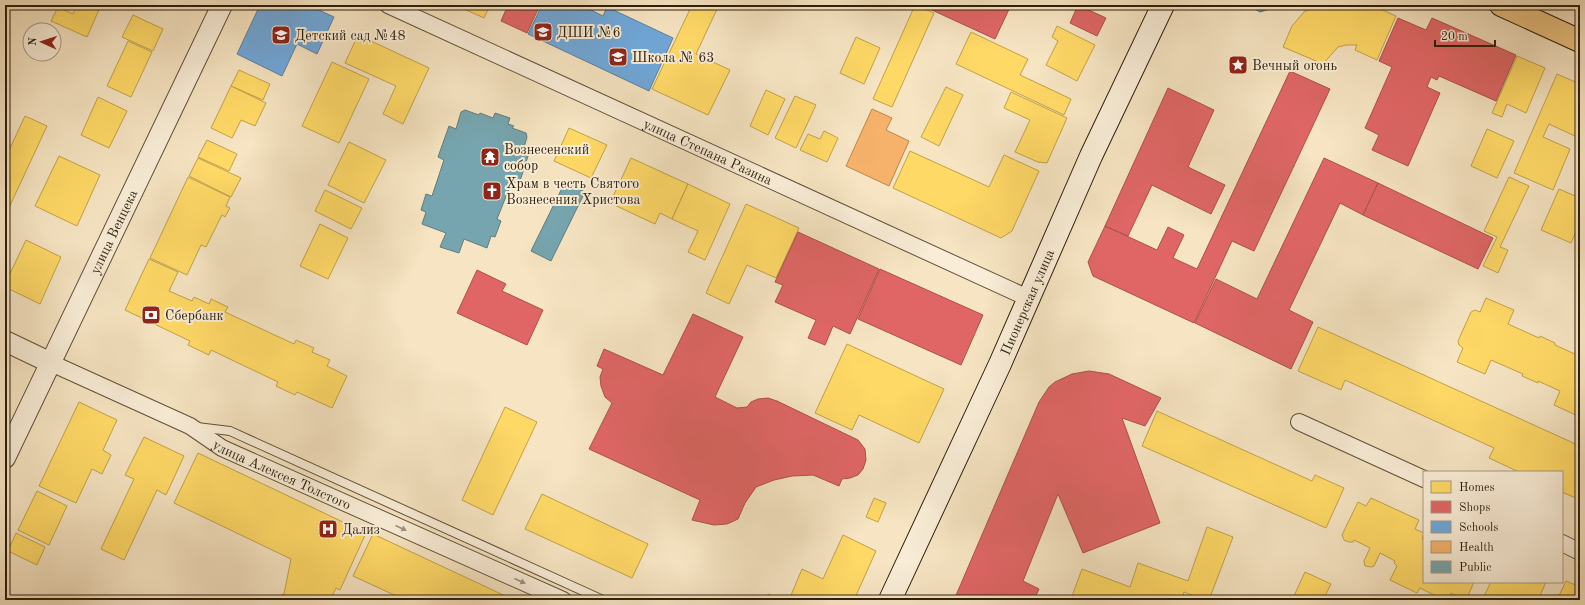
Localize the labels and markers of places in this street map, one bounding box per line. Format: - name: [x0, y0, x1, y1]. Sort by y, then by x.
- school or university icon: ДШИ №6: [532, 21, 554, 43]
- school or university icon: Детский сад №48: [270, 24, 292, 46]
- place label: ДШИ №6: [557, 26, 621, 40]
- place label: Детский сад №48: [295, 29, 406, 43]
- school or university icon: Школа № 63: [607, 46, 629, 68]
- place label: Школа № 63: [632, 51, 714, 65]
- place icon: Вечный огонь: [1227, 54, 1249, 76]
- place label: Вечный огонь: [1252, 59, 1337, 73]
- place label: Вознесенский собор: [504, 143, 589, 173]
- temple icon: Вознесенский собор: [479, 146, 501, 168]
- place label: Храм в честь Святого Вознесения Христова: [506, 177, 640, 207]
- church icon: Храм в честь Святого Вознесения Христова: [481, 180, 503, 202]
- bank icon: Сбербанк: [140, 304, 162, 326]
- place label: Сбербанк: [165, 309, 224, 323]
- hospital icon: Дализ: [317, 518, 339, 540]
- place label: Дализ: [342, 523, 380, 537]

